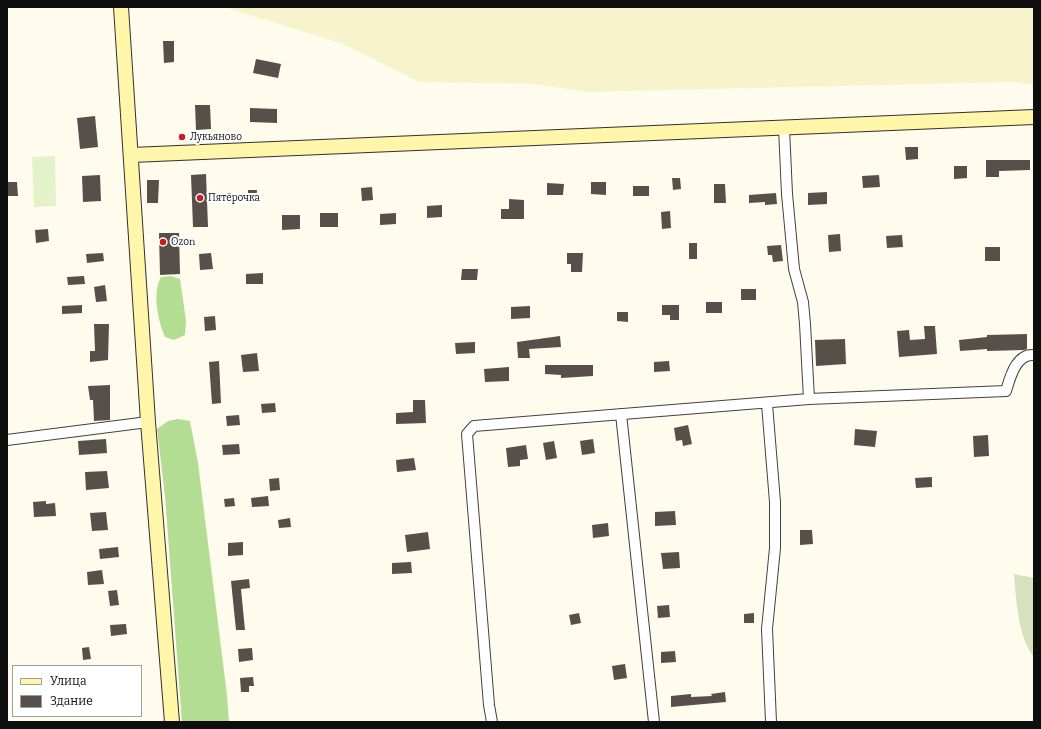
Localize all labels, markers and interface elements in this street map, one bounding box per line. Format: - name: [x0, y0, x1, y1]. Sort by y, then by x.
- place label: Лукьяново: [190, 131, 242, 143]
- marker: Лукьяново: [177, 132, 187, 142]
- place label: Пятёрочка: [208, 192, 260, 204]
- marker: Пятёрочка: [195, 193, 205, 203]
- place label: Ozon: [171, 236, 195, 248]
- marker: Ozon: [158, 237, 168, 247]
- legend: [12, 665, 142, 717]
- text: Улица: [50, 674, 86, 688]
- text: Здание: [50, 694, 93, 708]

